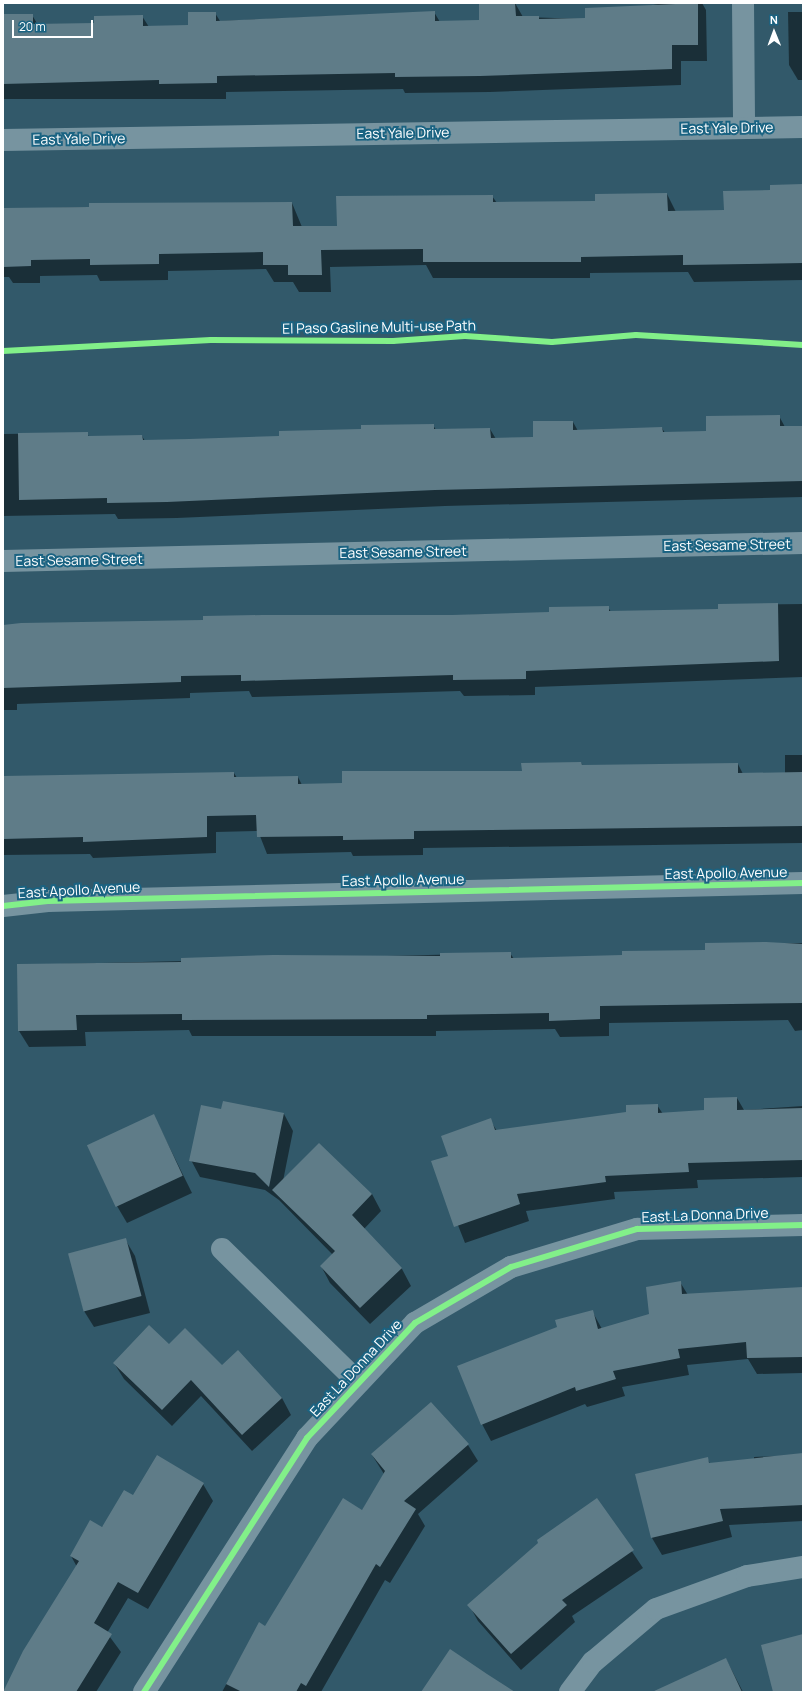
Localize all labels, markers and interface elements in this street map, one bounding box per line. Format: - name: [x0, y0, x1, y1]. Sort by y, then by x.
- scale bar: [14, 12, 95, 38]
- north arrow: [754, 12, 794, 52]
- text: N: [770, 12, 778, 27]
- text: 20 m: [19, 18, 46, 35]
- street label: East Yale Drive: [680, 119, 774, 137]
- street label: East Yale Drive: [356, 124, 450, 142]
- street label: East Yale Drive: [32, 130, 126, 148]
- street label: El Paso Gasline Multi-use Path: [282, 317, 476, 337]
- street label: East Sesame Street: [663, 535, 791, 555]
- street label: East Sesame Street: [339, 542, 467, 562]
- street label: East Sesame Street: [15, 550, 143, 570]
- street label: East Apollo Avenue: [665, 864, 787, 882]
- street label: East Apollo Avenue: [342, 871, 464, 889]
- street label: East Apollo Avenue: [17, 878, 141, 902]
- street label: East La Donna Drive: [641, 1204, 769, 1226]
- street label: East La Donna Drive: [307, 1316, 405, 1420]

